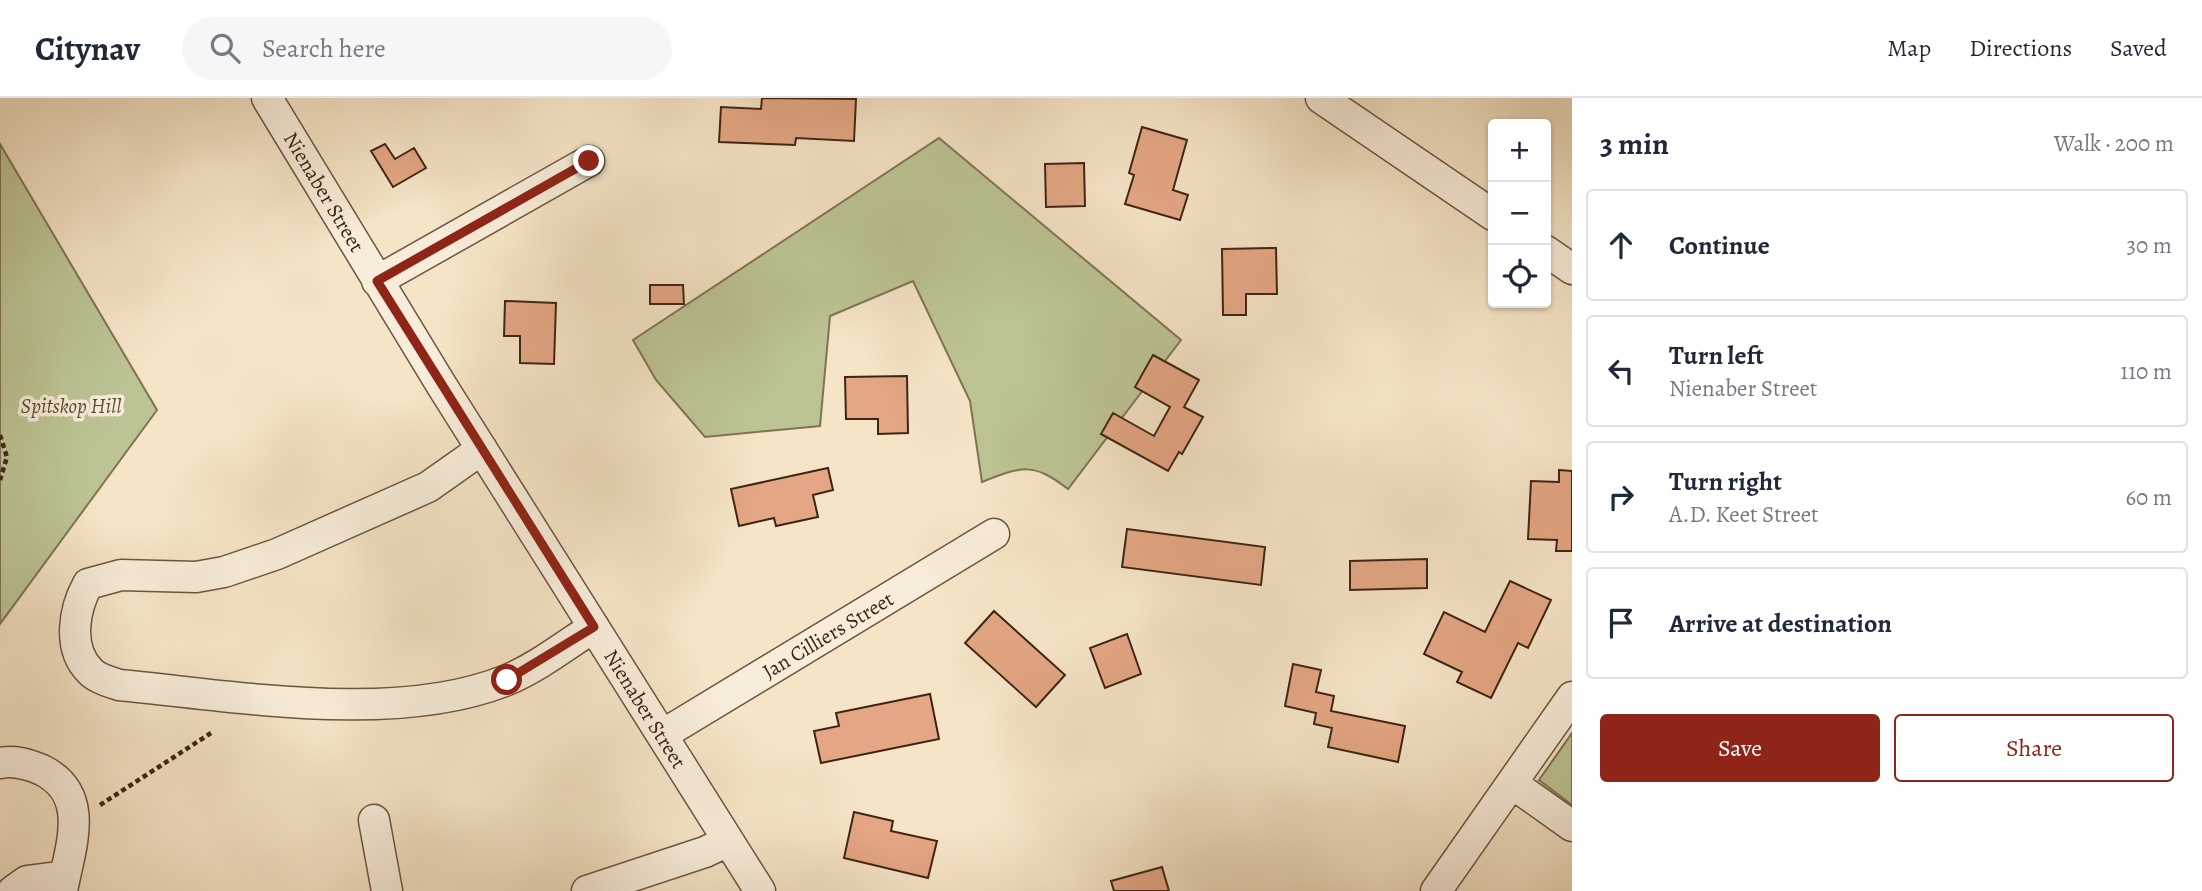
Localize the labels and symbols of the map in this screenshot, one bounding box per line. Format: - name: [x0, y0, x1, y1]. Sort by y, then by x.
- street label: Nienaber Street: [277, 127, 371, 257]
- route end: [573, 145, 604, 176]
- park label: Spitskop Hill: [21, 392, 122, 420]
- street label: Jan Cilliers Street: [757, 585, 899, 685]
- street label: Nienaber Street: [597, 644, 693, 774]
- route start: [491, 664, 522, 695]

